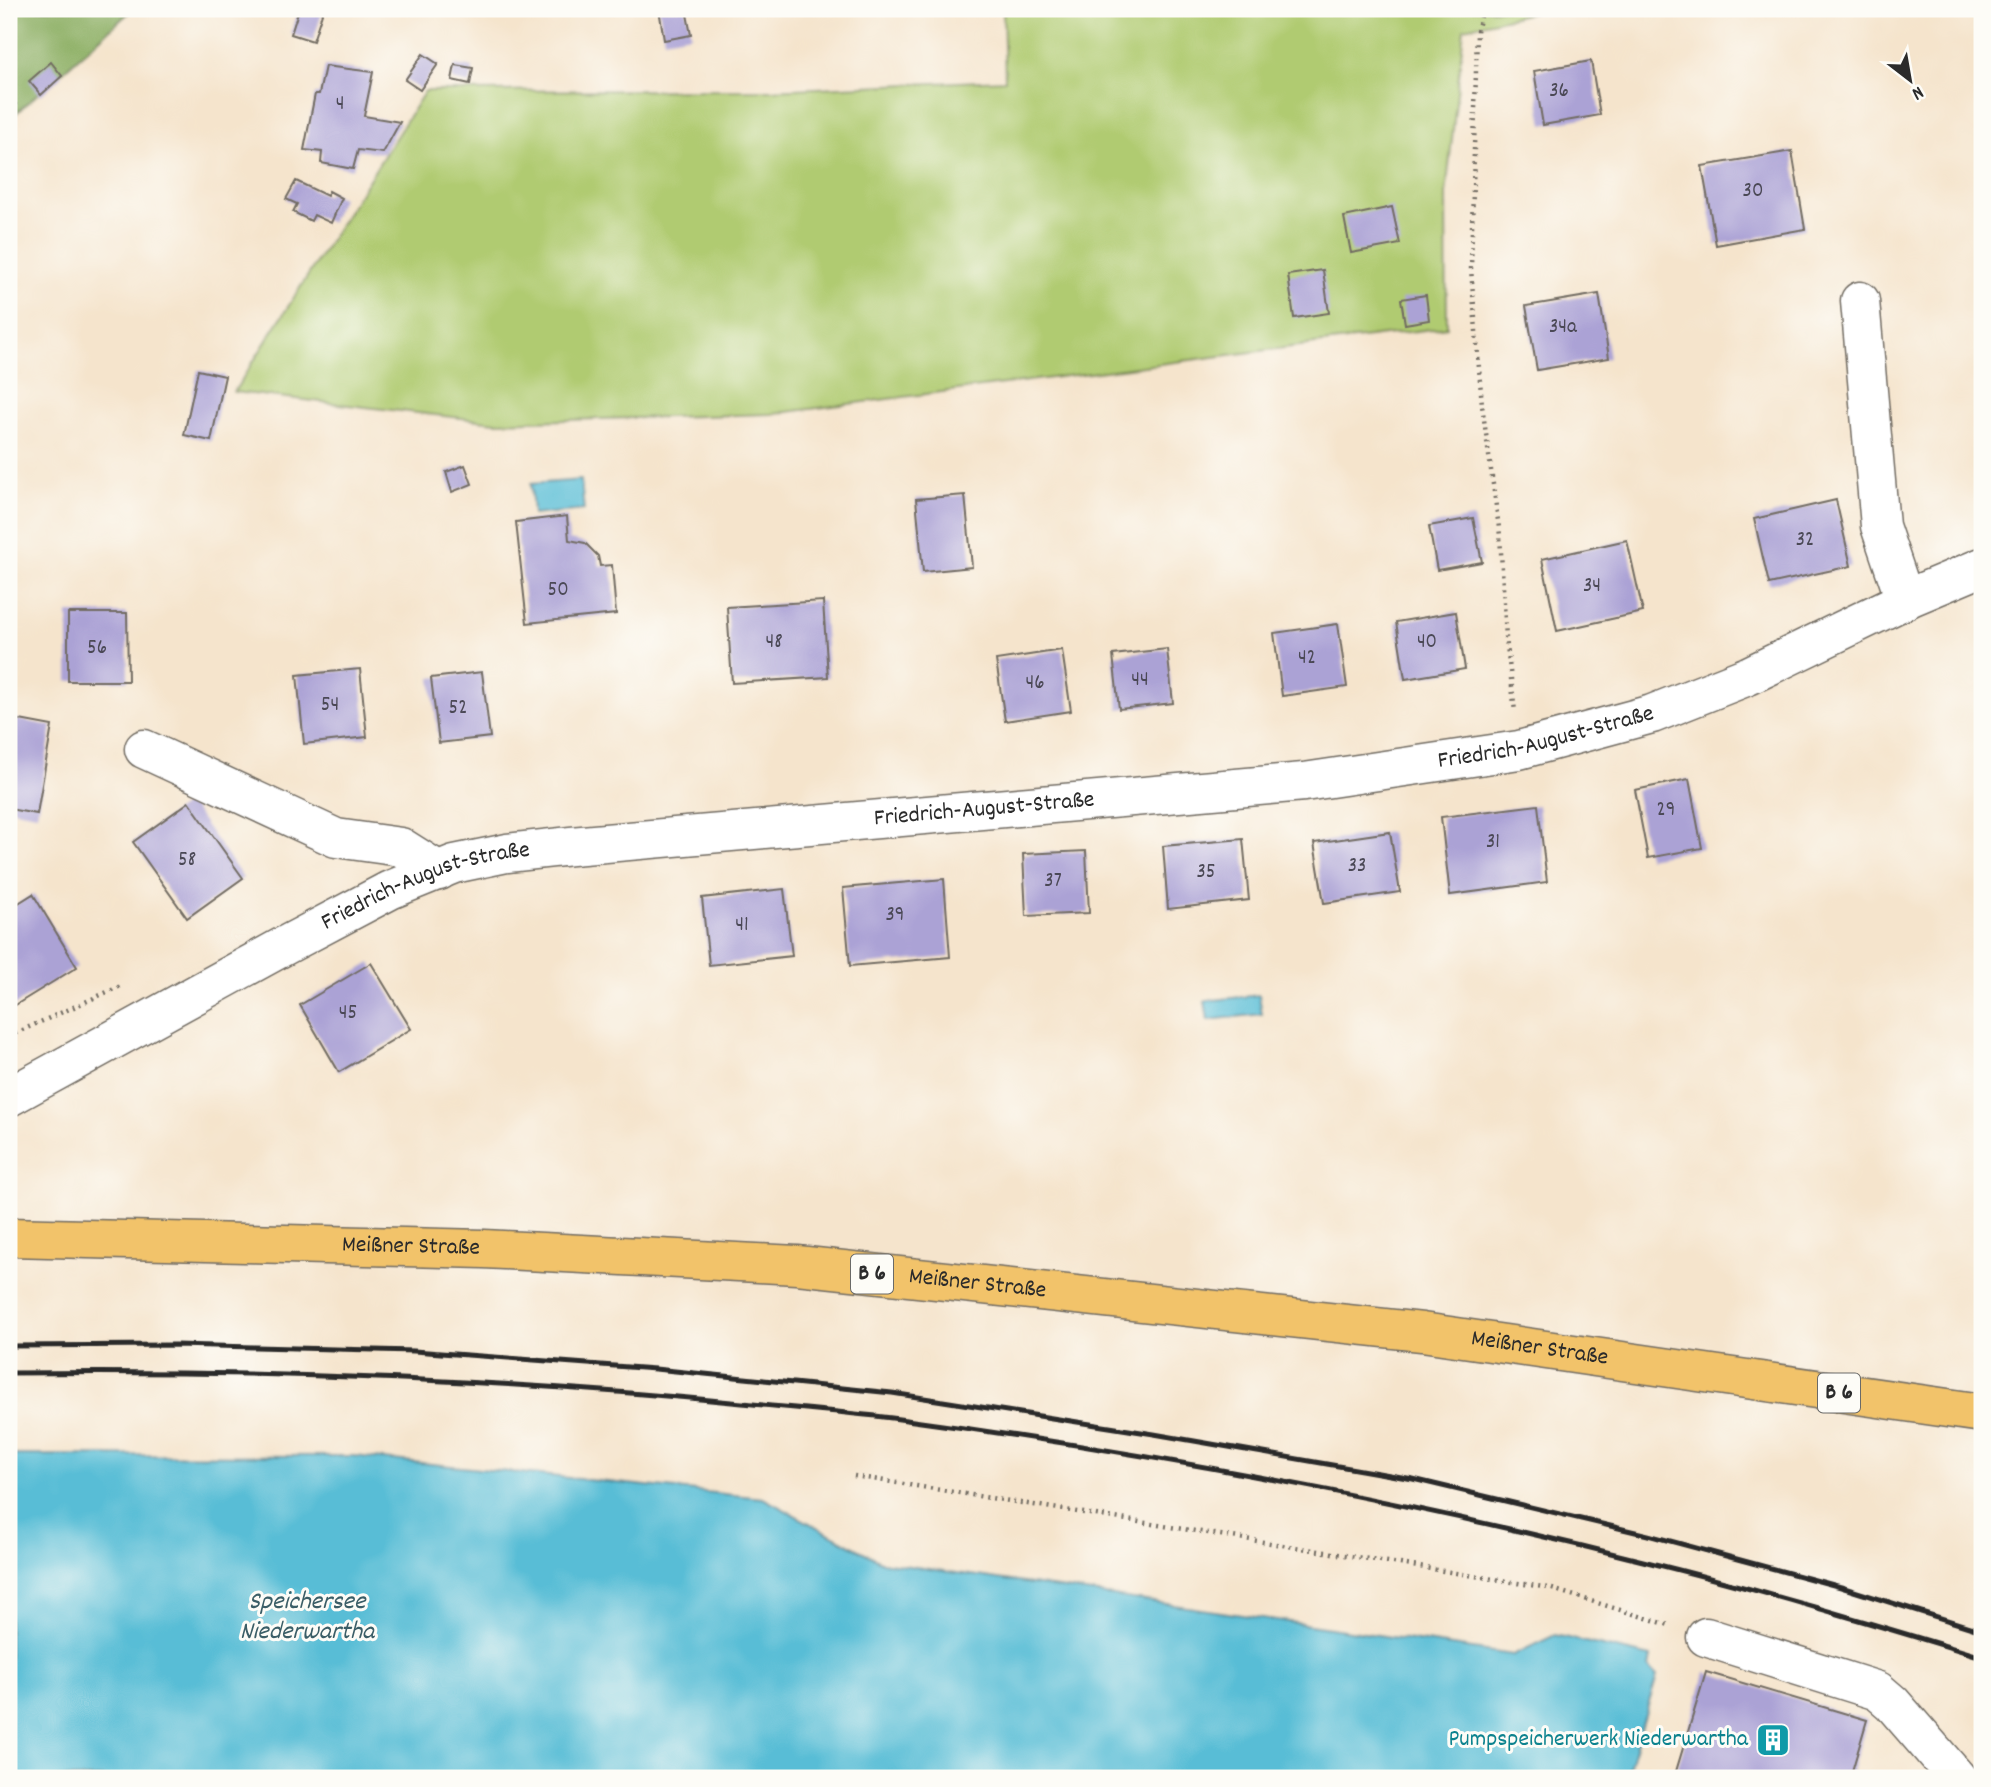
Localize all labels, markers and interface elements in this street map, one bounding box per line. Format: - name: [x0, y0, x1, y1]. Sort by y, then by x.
- north arrow: [1876, 46, 1946, 116]
- house number: 36: [1549, 77, 1569, 107]
- text: N: [1906, 78, 1928, 106]
- house number: 4: [336, 90, 344, 120]
- house number: 30: [1743, 177, 1763, 207]
- house number: 34a: [1549, 313, 1578, 343]
- house number: 32: [1796, 526, 1814, 556]
- house number: 34: [1583, 572, 1601, 602]
- house number: 50: [547, 576, 569, 606]
- house number: 48: [765, 628, 783, 658]
- house number: 40: [1417, 628, 1437, 658]
- house number: 56: [87, 634, 107, 664]
- house number: 42: [1298, 644, 1316, 674]
- house number: 44: [1131, 666, 1149, 696]
- house number: 46: [1025, 669, 1045, 699]
- house number: 54: [321, 691, 339, 721]
- house number: 52: [449, 694, 467, 724]
- street label: Friedrich-August-Straße: [1435, 697, 1658, 779]
- street label: Friedrich-August-Straße: [873, 783, 1096, 836]
- house number: 29: [1657, 796, 1675, 826]
- house number: 31: [1486, 828, 1500, 858]
- street label: Friedrich-August-Straße: [316, 834, 531, 940]
- house number: 58: [178, 846, 196, 876]
- house number: 33: [1348, 852, 1366, 882]
- house number: 35: [1196, 858, 1216, 888]
- house number: 37: [1044, 867, 1062, 897]
- house number: 39: [886, 901, 904, 931]
- house number: 41: [735, 911, 749, 941]
- house number: 45: [339, 999, 357, 1029]
- street label: Meißner Straße: [341, 1228, 480, 1266]
- road number: B 6: [851, 1254, 893, 1294]
- street label: Meißner Straße: [907, 1260, 1048, 1309]
- street label: Meißner Straße: [1469, 1322, 1610, 1376]
- road number: B 6: [1818, 1374, 1860, 1412]
- water label: Speichersee Niederwartha: [240, 1584, 376, 1651]
- building icon: Pumpspeicherwerk Niederwartha: [1754, 1721, 1792, 1759]
- place label: Pumpspeicherwerk Niederwartha: [1448, 1723, 1749, 1757]

